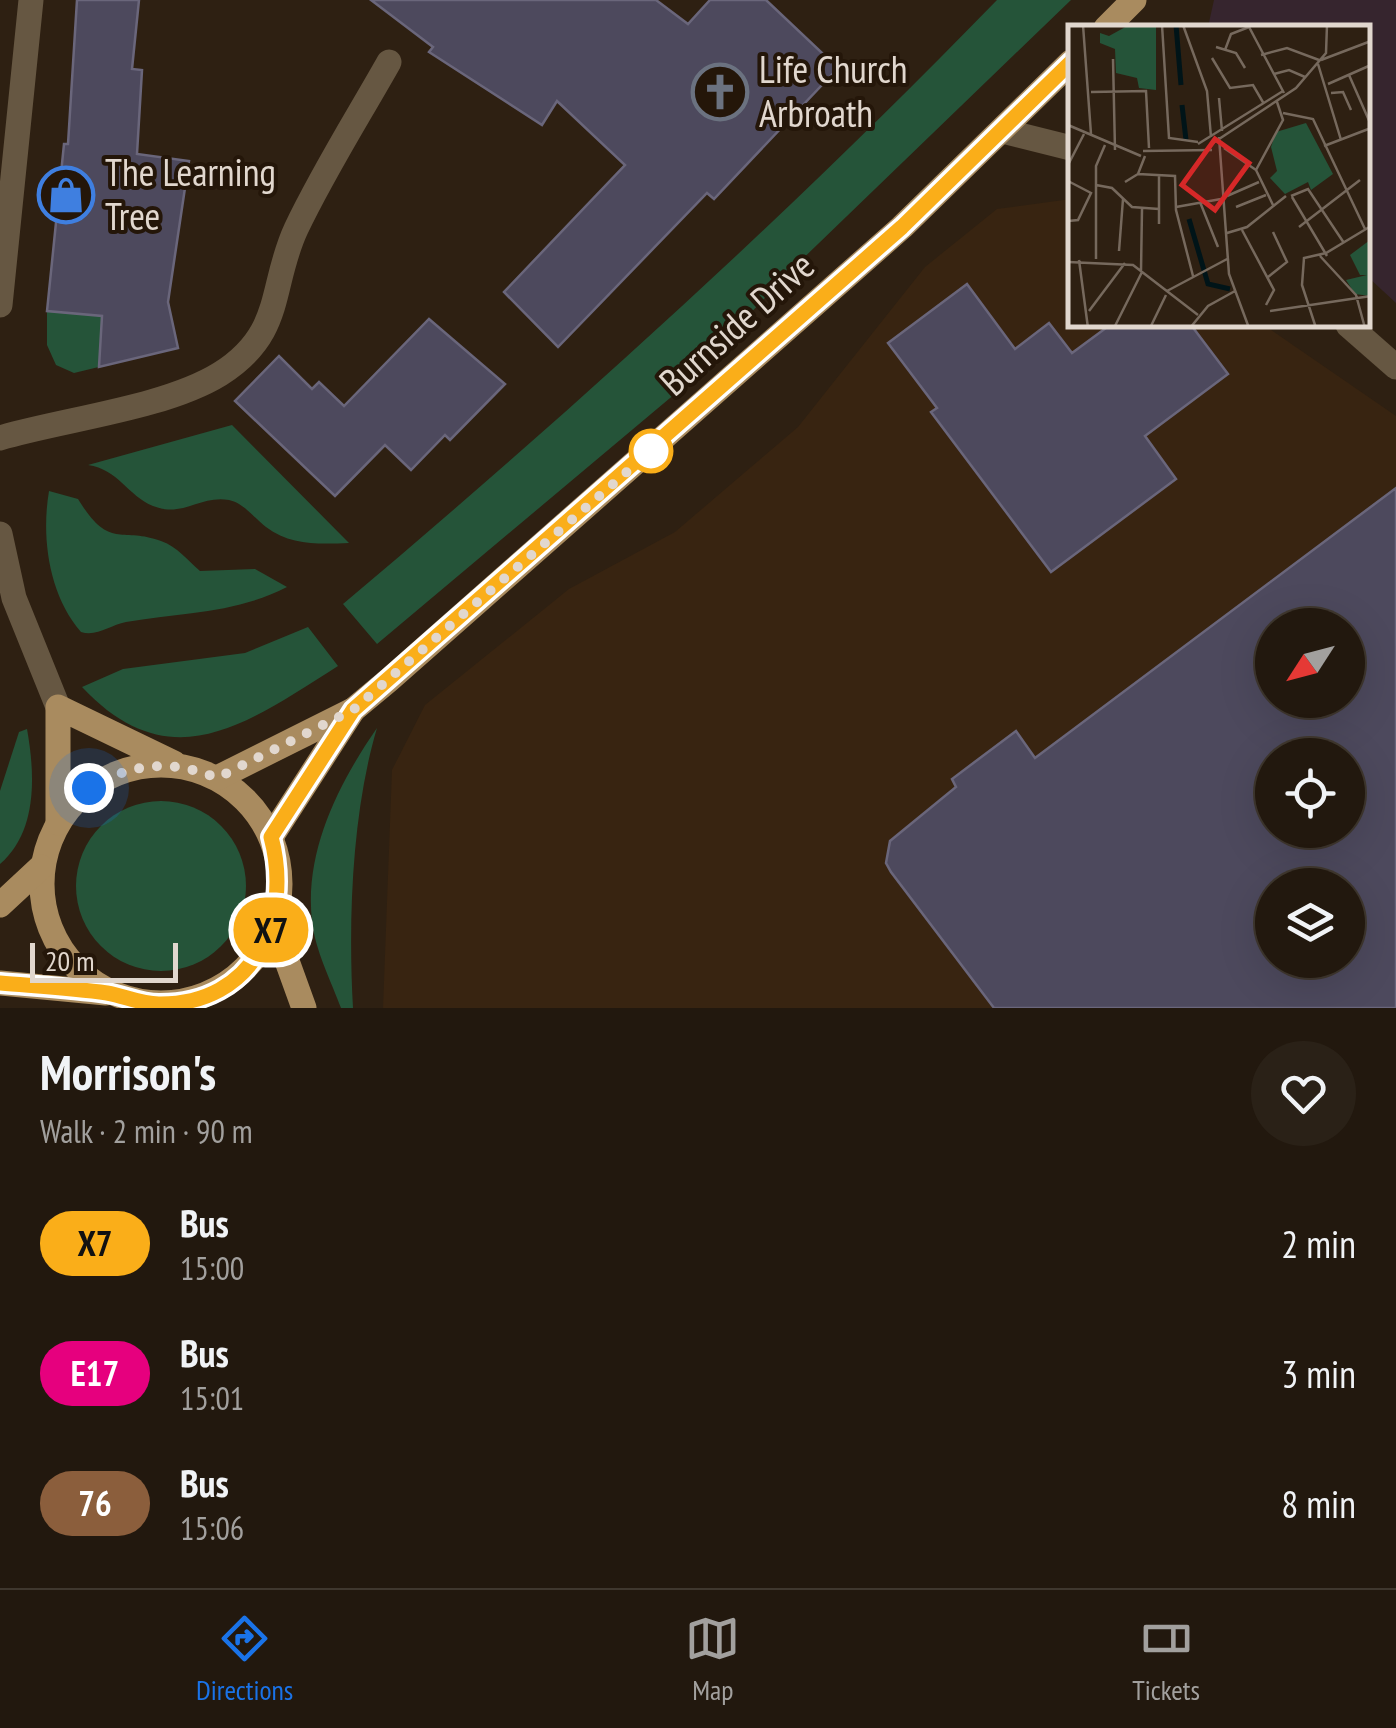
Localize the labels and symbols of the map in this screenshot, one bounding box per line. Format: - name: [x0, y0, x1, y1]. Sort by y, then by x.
- inset map: [1068, 25, 1371, 328]
- place label: Life Church Arbroath: [759, 44, 908, 137]
- church icon: Life Church Arbroath: [690, 62, 750, 122]
- place label: The Learning Tree: [105, 147, 276, 240]
- shop icon: The Learning Tree: [36, 165, 96, 225]
- street label: Burnside Drive: [648, 240, 824, 405]
- unlabelled marker: [630, 430, 672, 472]
- north arrow: [1255, 608, 1365, 718]
- your location: [64, 763, 114, 813]
- line badge: X7: [226, 898, 316, 962]
- scale bar: [30, 938, 178, 983]

